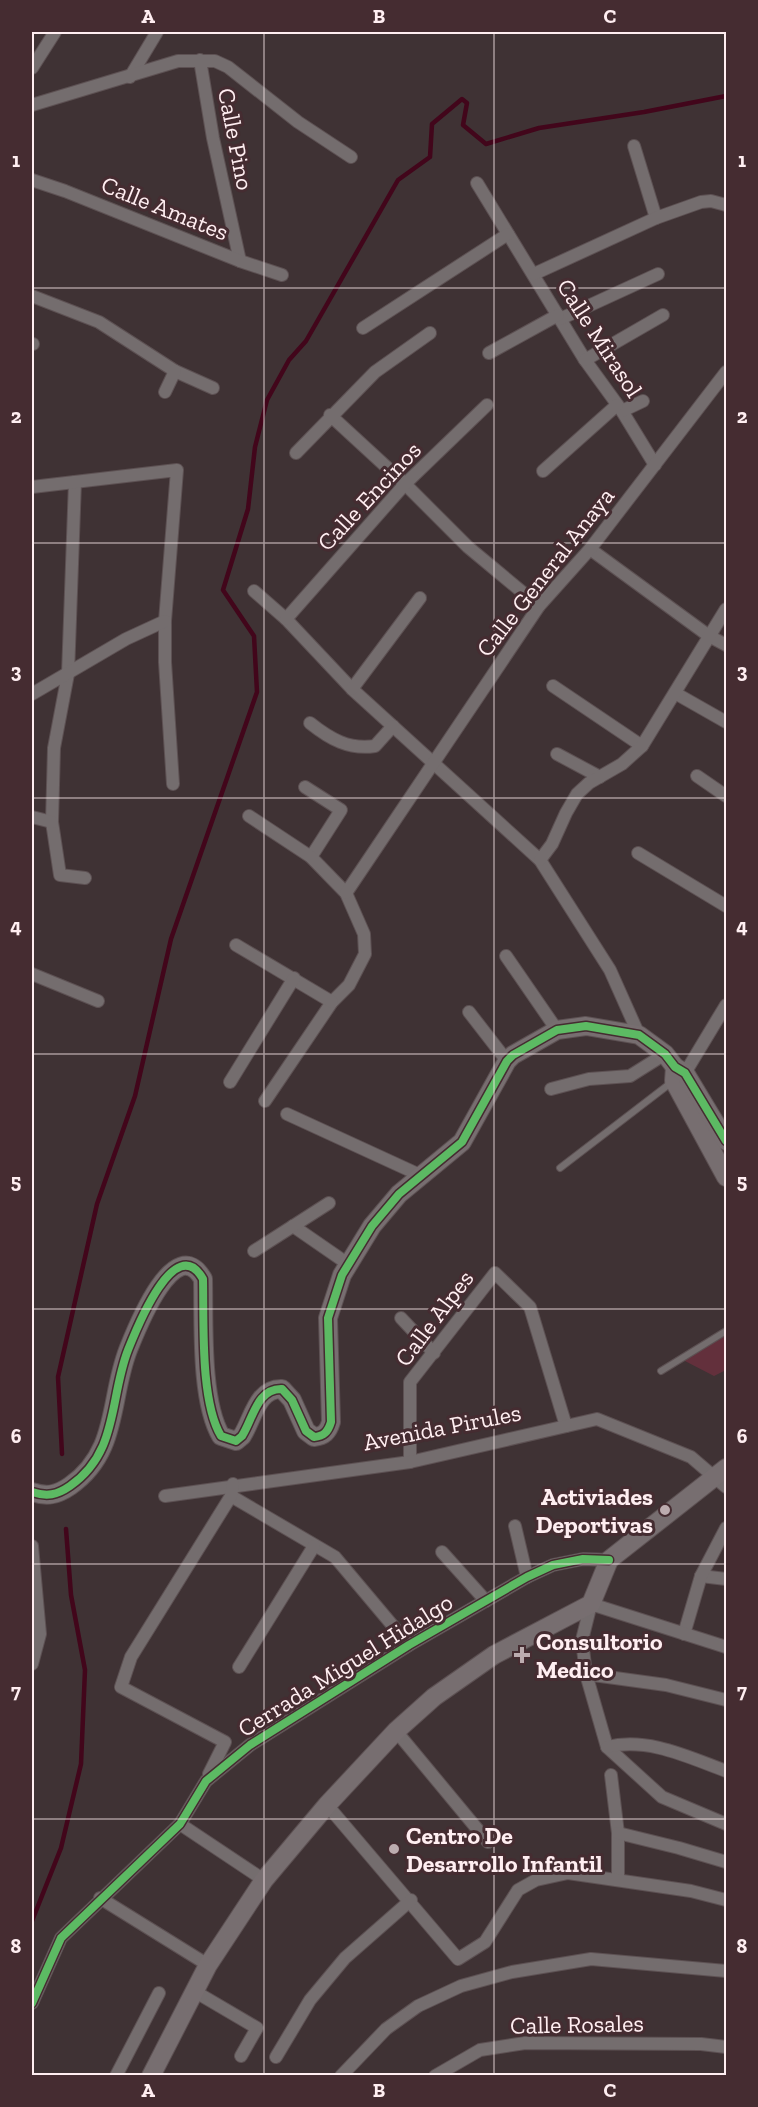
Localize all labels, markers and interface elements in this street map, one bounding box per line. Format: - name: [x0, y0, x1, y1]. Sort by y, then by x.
- text: A: [141, 4, 155, 28]
- text: B: [373, 4, 385, 28]
- text: C: [604, 4, 617, 28]
- street label: Calle Pino: [212, 86, 260, 192]
- text: 1: [12, 148, 20, 172]
- text: 1: [738, 148, 746, 172]
- street label: Calle Amates: [97, 169, 233, 247]
- street label: Calle Mirasol: [551, 273, 649, 403]
- text: 2: [11, 404, 22, 428]
- text: 2: [737, 404, 748, 428]
- street label: Calle Encinos: [311, 435, 427, 557]
- street label: Calle General Anaya: [470, 481, 620, 662]
- text: 3: [11, 659, 22, 683]
- text: 3: [737, 659, 748, 683]
- text: 4: [10, 914, 22, 938]
- text: 4: [736, 914, 748, 938]
- text: 5: [11, 1169, 21, 1193]
- text: 5: [737, 1169, 747, 1193]
- street label: Calle Alpes: [388, 1264, 480, 1372]
- street label: Avenida Pirules: [360, 1397, 524, 1457]
- text: 6: [11, 1424, 22, 1448]
- text: 6: [737, 1424, 748, 1448]
- place label: Activiades Deportivas: [536, 1482, 653, 1539]
- marker: Activiades Deportivas: [658, 1503, 672, 1517]
- street label: Cerrada Miguel Hidalgo: [232, 1587, 458, 1743]
- place label: Consultorio Medico: [536, 1627, 663, 1684]
- marker: Consultorio Medico: [513, 1646, 531, 1664]
- text: 7: [11, 1679, 21, 1703]
- text: 7: [737, 1679, 747, 1703]
- place label: Centro De Desarrollo Infantil: [406, 1821, 603, 1878]
- marker: Centro De Desarrollo Infantil: [387, 1842, 401, 1856]
- text: 8: [11, 1934, 22, 1958]
- text: 8: [737, 1934, 748, 1958]
- street label: Calle Rosales: [510, 2008, 644, 2040]
- text: A: [141, 2078, 155, 2102]
- text: B: [373, 2078, 385, 2102]
- text: C: [604, 2078, 617, 2102]

